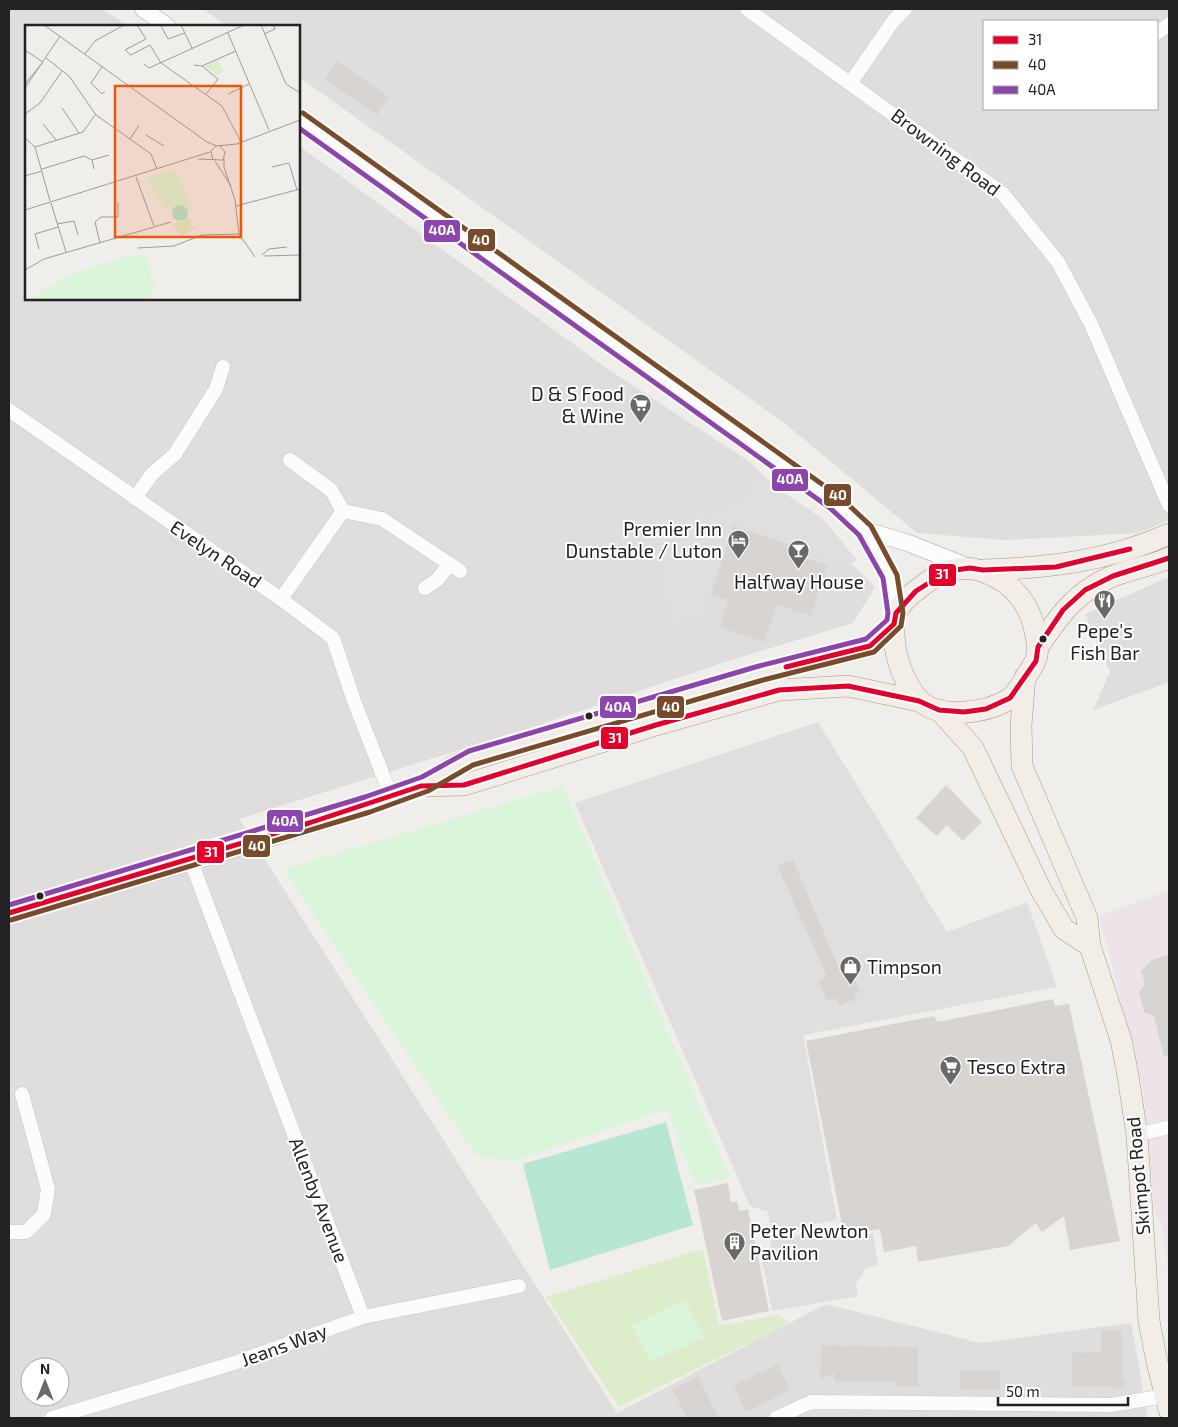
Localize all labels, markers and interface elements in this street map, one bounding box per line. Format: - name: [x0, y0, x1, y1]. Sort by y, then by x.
- legend: [983, 20, 1158, 110]
- inset map: [25, 25, 300, 300]
- text: 31: [1028, 30, 1042, 48]
- text: 40: [1028, 55, 1046, 73]
- text: 40A: [1028, 80, 1056, 98]
- street label: Browning Road: [887, 103, 1006, 200]
- line badge: 40A: [423, 219, 461, 243]
- text: 40A: [429, 221, 456, 238]
- line badge: 40: [467, 228, 496, 252]
- text: 40: [472, 231, 490, 248]
- place label: D & S Food & Wine: [531, 382, 624, 427]
- supermarket icon: D & S Food & Wine: [628, 393, 652, 424]
- line badge: 40A: [771, 468, 809, 492]
- text: 40A: [777, 470, 804, 487]
- line badge: 40: [823, 483, 852, 507]
- text: 40: [829, 486, 847, 503]
- street label: Evelyn Road: [166, 515, 266, 593]
- place label: Premier Inn Dunstable / Luton: [566, 517, 722, 562]
- hotel icon: Premier Inn Dunstable / Luton: [726, 528, 750, 559]
- bar icon: Halfway House: [787, 539, 811, 570]
- line badge: 31: [928, 563, 957, 587]
- text: 31: [935, 565, 949, 582]
- place label: Halfway House: [734, 570, 864, 593]
- restaurant icon: Pepe's Fish Bar: [1093, 588, 1117, 619]
- place label: Pepe's Fish Bar: [1070, 619, 1140, 664]
- unlabelled marker: [1038, 634, 1048, 644]
- line badge: 40A: [599, 695, 637, 719]
- line badge: 40: [656, 695, 685, 719]
- text: 40A: [605, 698, 632, 715]
- text: 40: [662, 698, 680, 715]
- unlabelled marker: [584, 711, 594, 721]
- line badge: 31: [600, 726, 629, 750]
- text: 31: [608, 729, 622, 746]
- line badge: 40A: [266, 809, 304, 833]
- text: 40A: [272, 812, 299, 829]
- line badge: 40: [242, 834, 271, 858]
- text: 40: [248, 837, 266, 854]
- line badge: 31: [196, 840, 225, 864]
- text: 31: [204, 843, 218, 860]
- unlabelled marker: [35, 891, 45, 901]
- shop icon: Timpson: [839, 955, 863, 986]
- place label: Timpson: [867, 955, 942, 978]
- supermarket icon: Tesco Extra: [939, 1055, 963, 1086]
- place label: Tesco Extra: [967, 1055, 1066, 1078]
- street label: Skimpot Road: [1121, 1116, 1154, 1236]
- street label: Allenby Avenue: [285, 1134, 354, 1266]
- place label: Peter Newton Pavilion: [750, 1219, 869, 1264]
- building icon: Peter Newton Pavilion: [722, 1230, 746, 1261]
- street label: Jeans Way: [238, 1318, 330, 1371]
- north arrow: [20, 1357, 70, 1407]
- text: N: [40, 1360, 50, 1377]
- scale bar: [998, 1374, 1128, 1406]
- text: 50 m: [1006, 1382, 1040, 1400]

